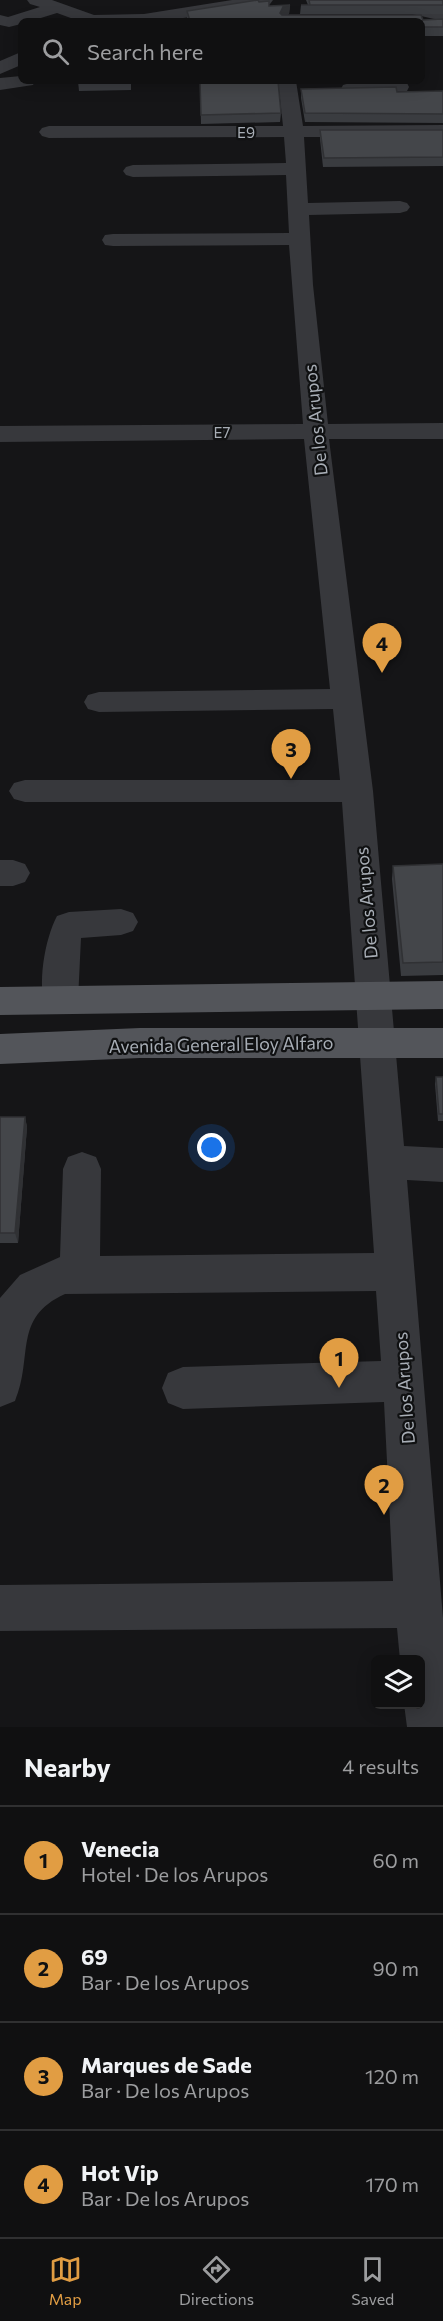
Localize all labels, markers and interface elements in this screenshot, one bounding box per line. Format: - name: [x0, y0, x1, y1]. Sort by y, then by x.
- search box: [18, 18, 425, 84]
- icon: search: [39, 35, 72, 68]
- text: Search here: [87, 38, 203, 65]
- street label: E9: [237, 123, 255, 141]
- street label: De los Arupos: [298, 363, 332, 477]
- street label: E7: [214, 423, 230, 441]
- pin: 4: [362, 624, 401, 673]
- pin: 3: [272, 730, 310, 779]
- street label: De los Arupos: [350, 846, 382, 960]
- street label: Avenida General Eloy Alfaro: [108, 1031, 334, 1057]
- your location: [197, 1133, 226, 1162]
- street label: De los Arupos: [389, 1331, 419, 1445]
- pin: 1: [320, 1338, 358, 1388]
- pin: 2: [364, 1466, 404, 1515]
- map controls: [371, 1655, 425, 1709]
- button: layers: [371, 1655, 425, 1709]
- text: Nearby: [24, 1751, 111, 1782]
- text: 4 results: [342, 1754, 419, 1778]
- text: Venecia: [81, 1835, 159, 1862]
- text: 1: [39, 1848, 48, 1872]
- text: 60 m: [373, 1848, 419, 1872]
- text: Hotel · De los Arupos: [81, 1862, 268, 1886]
- text: 69: [81, 1943, 108, 1970]
- text: 2: [38, 1956, 49, 1980]
- text: 90 m: [373, 1956, 419, 1980]
- text: Bar · De los Arupos: [81, 1970, 249, 1994]
- text: Marques de Sade: [81, 2051, 252, 2078]
- text: 3: [38, 2064, 49, 2088]
- text: 120 m: [365, 2064, 419, 2088]
- text: Bar · De los Arupos: [81, 2078, 249, 2102]
- text: Hot Vip: [81, 2159, 159, 2186]
- text: 4: [37, 2172, 50, 2196]
- text: 170 m: [366, 2172, 419, 2196]
- text: Bar · De los Arupos: [81, 2186, 249, 2210]
- tab: Map: [49, 2253, 82, 2308]
- tab: Directions: [179, 2253, 254, 2308]
- tab: Saved: [351, 2253, 394, 2308]

